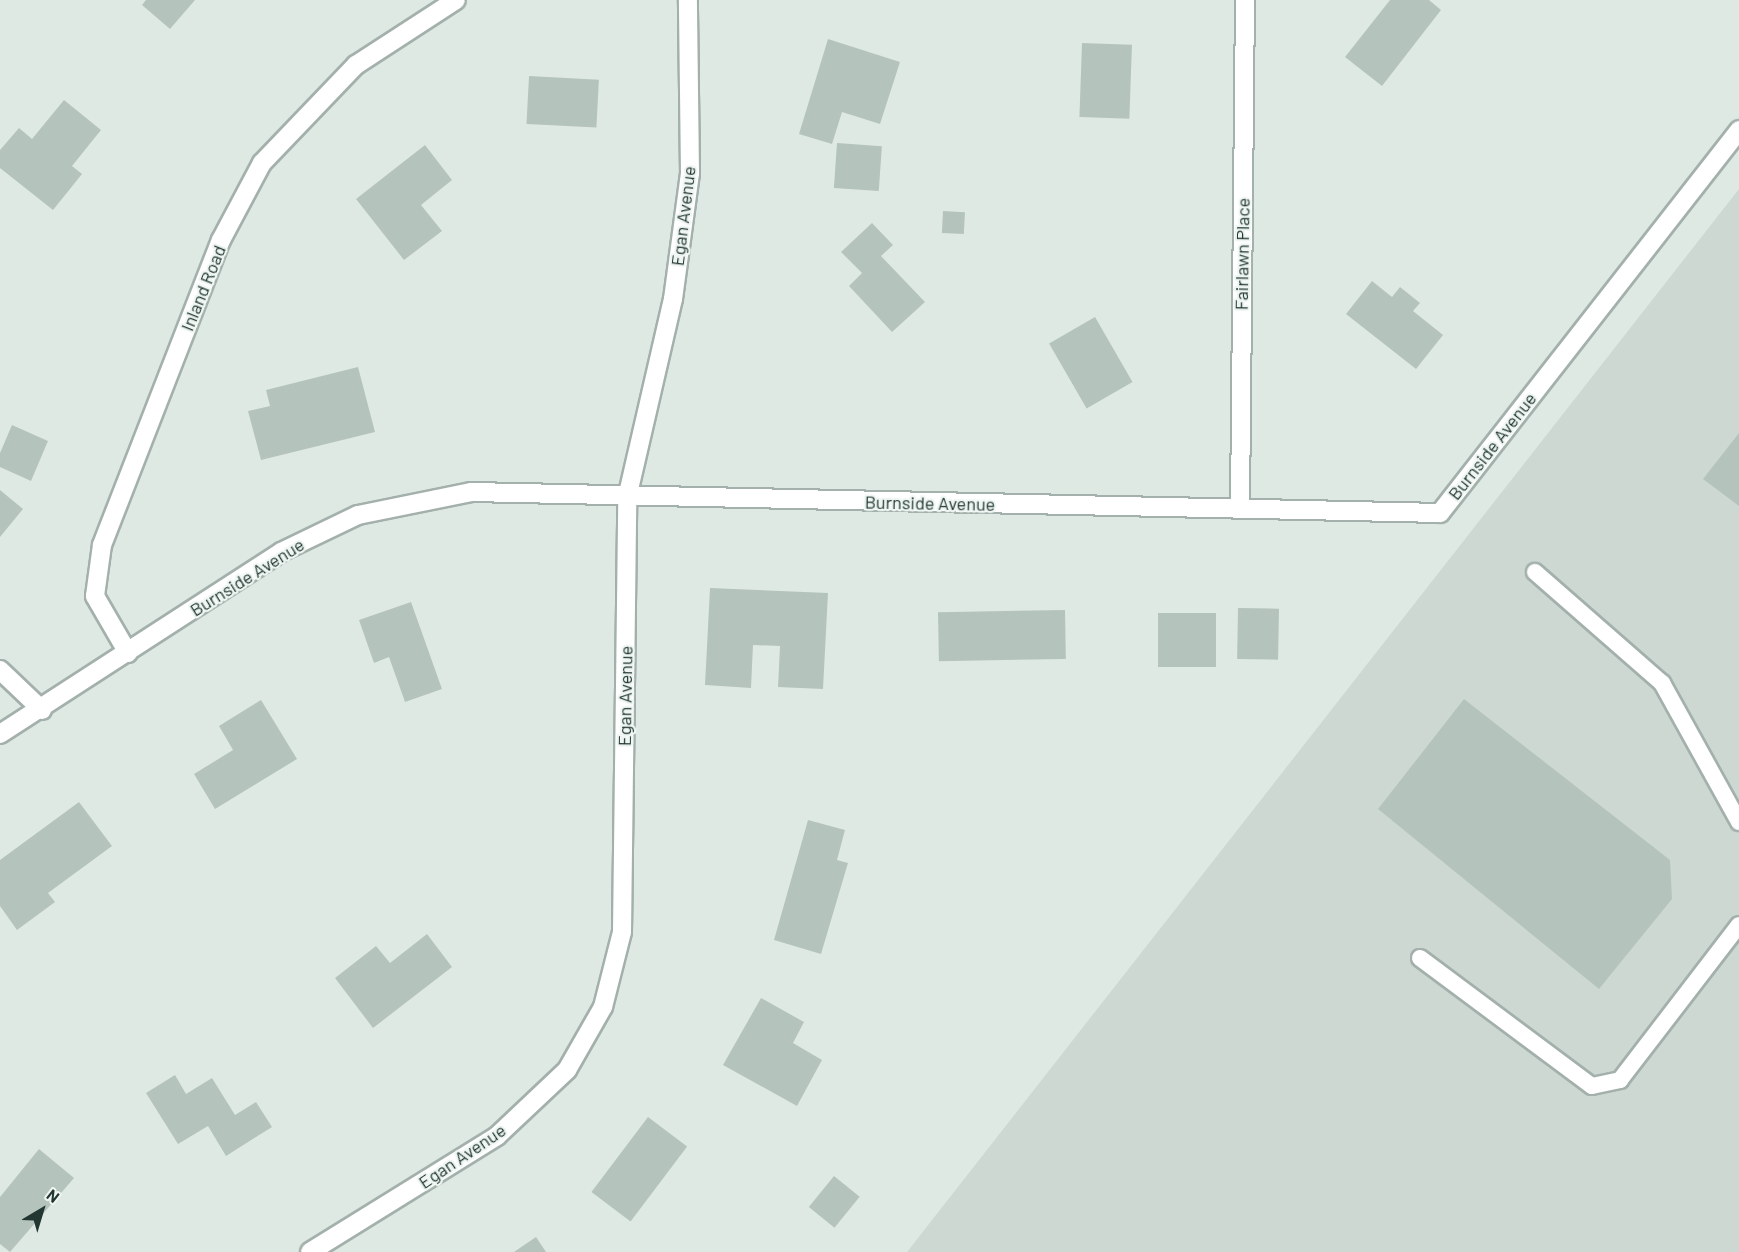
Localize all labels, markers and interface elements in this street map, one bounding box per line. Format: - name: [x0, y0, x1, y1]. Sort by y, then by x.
- street label: Egan Avenue: [666, 165, 700, 267]
- street label: Fairlawn Place: [1230, 198, 1254, 310]
- street label: Inland Road: [176, 242, 230, 334]
- street label: Burnside Avenue: [1443, 388, 1541, 504]
- street label: Burnside Avenue: [865, 491, 995, 515]
- street label: Burnside Avenue: [186, 533, 308, 621]
- street label: Egan Avenue: [613, 646, 637, 746]
- street label: Egan Avenue: [414, 1119, 510, 1193]
- north arrow: [12, 1180, 72, 1240]
- text: N: [43, 1185, 63, 1206]

